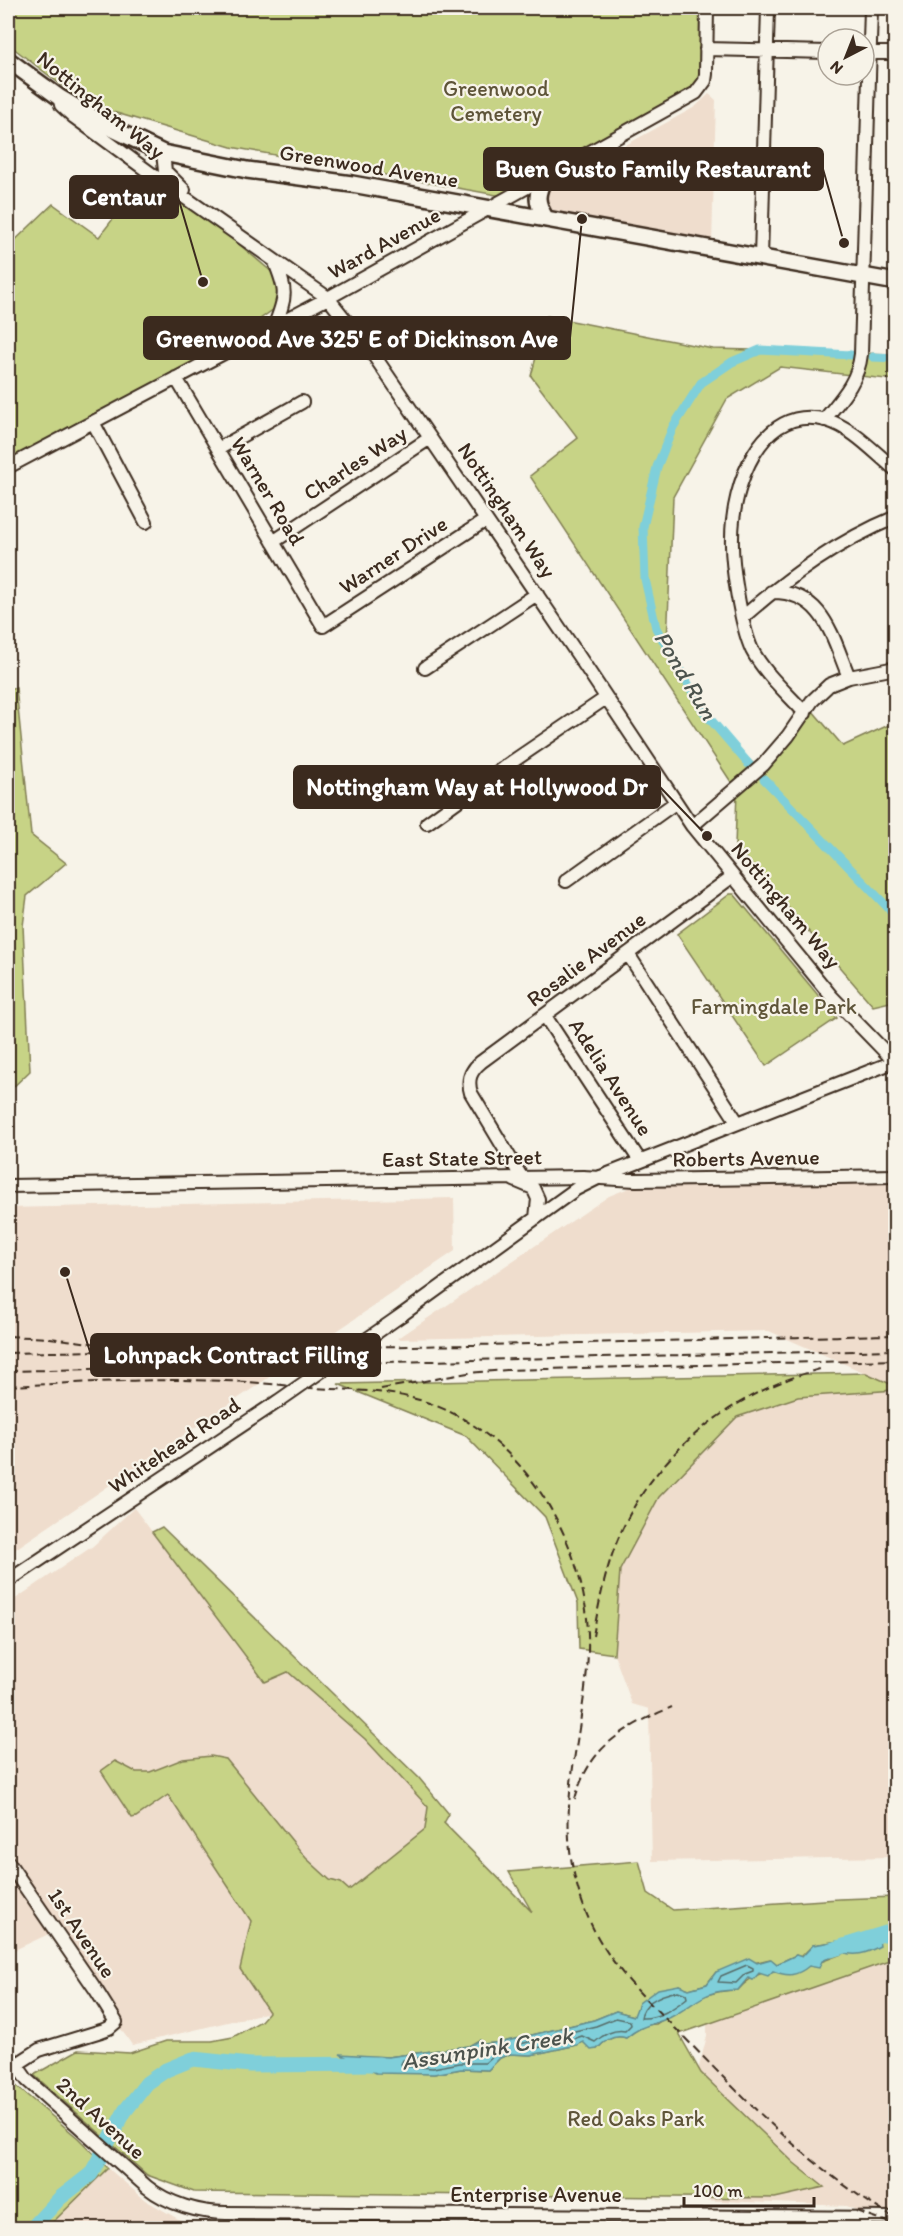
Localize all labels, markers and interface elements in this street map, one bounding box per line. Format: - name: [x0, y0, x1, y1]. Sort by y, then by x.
- north arrow: [816, 27, 876, 87]
- street label: Nottingham Way: [31, 45, 171, 165]
- text: N: [826, 57, 847, 78]
- park label: Greenwood Cemetery: [443, 75, 549, 127]
- street label: Greenwood Avenue: [277, 139, 461, 193]
- callout: Buen Gusto Family Restaurant: [484, 148, 823, 190]
- text: Buen Gusto Family Restaurant: [495, 154, 811, 184]
- callout: Centaur: [70, 176, 178, 218]
- text: Centaur: [82, 182, 167, 211]
- street label: Ward Avenue: [323, 201, 445, 285]
- callout: Greenwood Ave 325' E of Dickinson Ave: [144, 317, 570, 359]
- text: Greenwood Ave 325' E of Dickinson Ave: [156, 324, 558, 353]
- street label: Charles Way: [298, 419, 412, 506]
- street label: Warner Road: [225, 432, 311, 550]
- street label: Nottingham Way: [452, 437, 563, 583]
- street label: Warner Drive: [334, 510, 452, 600]
- water label: Pond Run: [648, 625, 724, 725]
- callout: Nottingham Way at Hollywood Dr: [294, 766, 660, 808]
- text: Nottingham Way at Hollywood Dr: [306, 772, 648, 802]
- street label: Nottingham Way: [725, 836, 847, 974]
- street label: Rosalie Avenue: [521, 905, 651, 1013]
- park label: Farmingdale Park: [691, 993, 857, 1020]
- street label: Adelia Avenue: [563, 1013, 659, 1141]
- street label: East State Street: [382, 1143, 542, 1173]
- street label: Roberts Avenue: [672, 1143, 820, 1173]
- callout: Lohnpack Contract Filling: [91, 1334, 380, 1376]
- text: Lohnpack Contract Filling: [104, 1340, 369, 1370]
- street label: Whitehead Road: [103, 1391, 245, 1499]
- street label: 1st Avenue: [42, 1883, 122, 1983]
- water label: Assunpink Creek: [399, 2020, 576, 2076]
- street label: 2nd Avenue: [51, 2071, 151, 2165]
- park label: Red Oaks Park: [567, 2105, 705, 2132]
- scale bar: [684, 2170, 814, 2208]
- text: 100 m: [693, 2180, 743, 2202]
- street label: Enterprise Avenue: [450, 2181, 622, 2208]

